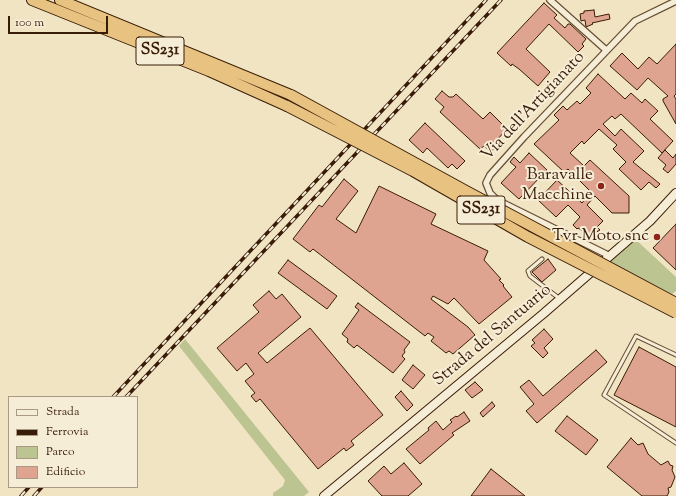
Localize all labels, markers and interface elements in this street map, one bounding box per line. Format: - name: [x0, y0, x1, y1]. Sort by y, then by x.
- scale bar: [10, 8, 110, 34]
- text: 100 m: [15, 14, 44, 32]
- road number: SS231: [136, 37, 184, 65]
- street label: Via dell'Artigianato: [478, 48, 590, 166]
- place label: Baravalle Macchine: [522, 166, 593, 206]
- marker: Baravalle Macchine: [596, 181, 606, 191]
- road number: SS231: [457, 196, 505, 224]
- place label: Tvr Moto snc: [552, 227, 649, 247]
- marker: Tvr Moto snc: [652, 232, 662, 242]
- street label: Strada del Santuario: [430, 281, 556, 391]
- legend: [8, 396, 138, 488]
- text: Strada: [46, 403, 79, 421]
- text: Ferrovia: [46, 423, 89, 441]
- text: Parco: [46, 443, 74, 461]
- text: Edificio: [46, 463, 85, 481]

